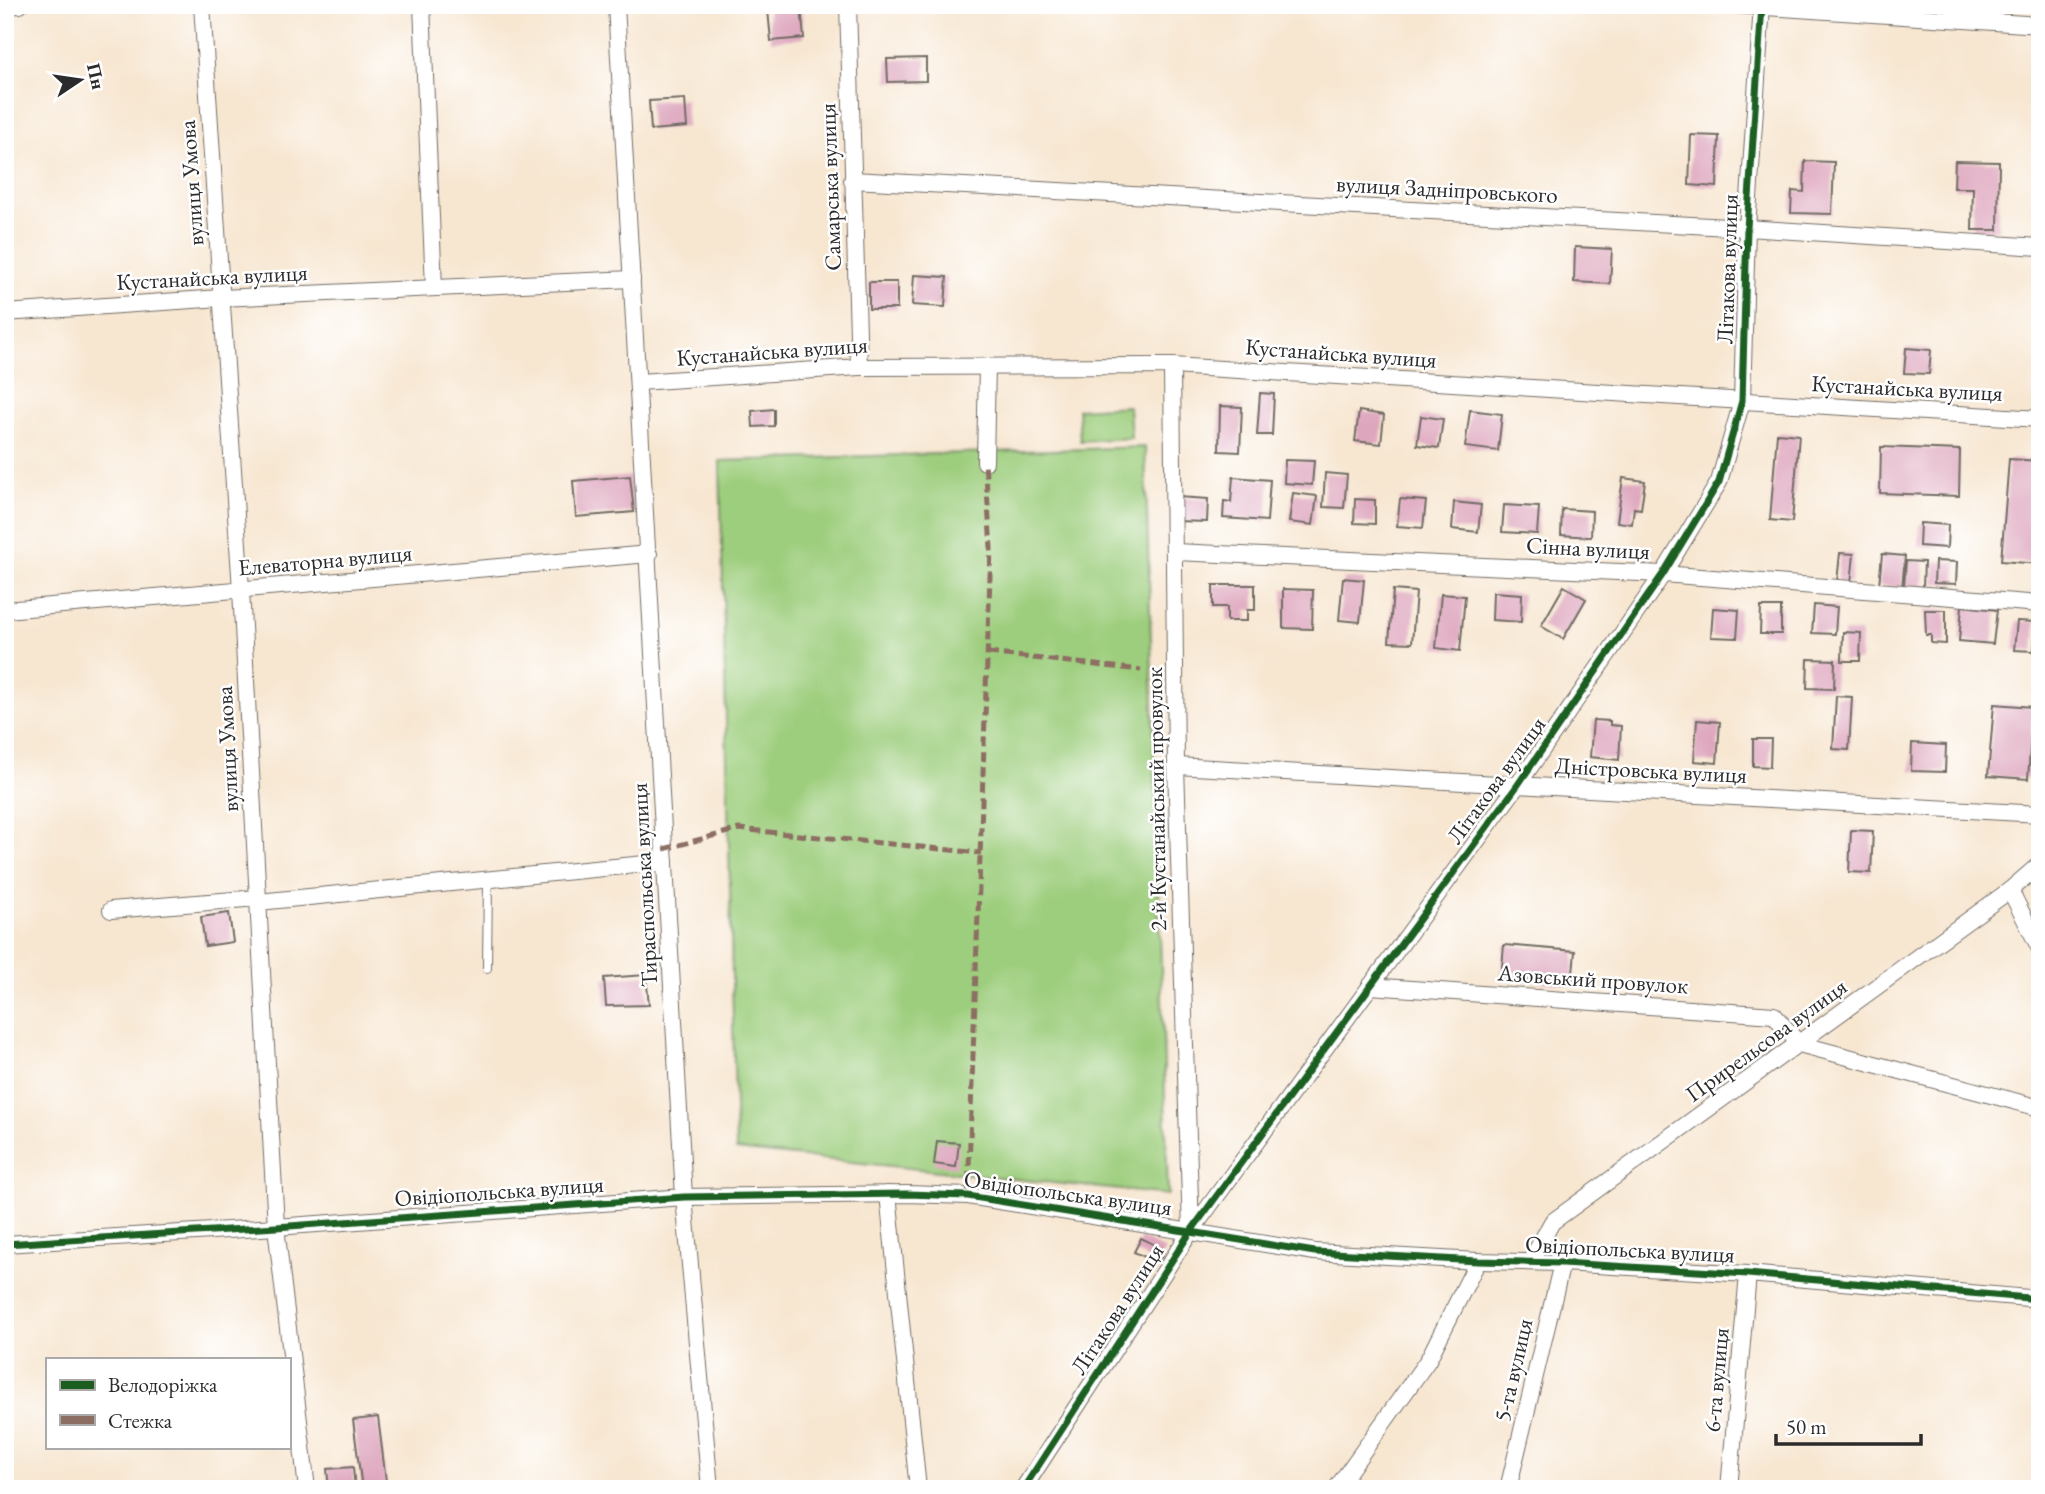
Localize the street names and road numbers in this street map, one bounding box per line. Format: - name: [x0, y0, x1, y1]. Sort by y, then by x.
- street label: Самарська вулиця: [812, 103, 848, 271]
- street label: вулиця Умова: [172, 118, 210, 247]
- street label: вулиця Задніпровського: [1335, 168, 1559, 210]
- street label: Літакова вулиця: [1709, 193, 1745, 345]
- street label: Кустанайська вулиця: [116, 257, 308, 297]
- street label: Кустанайська вулиця: [675, 329, 869, 373]
- street label: Кустанайська вулиця: [1244, 331, 1438, 375]
- street label: Кустанайська вулиця: [1811, 368, 2003, 408]
- street label: Сінна вулиця: [1525, 530, 1651, 566]
- street label: Елеваторна вулиця: [237, 537, 413, 583]
- street label: 2-й Кустанайський провулок: [1139, 667, 1173, 931]
- street label: вулиця Умова: [209, 684, 245, 813]
- street label: Літакова вулиця: [1440, 710, 1552, 850]
- street label: Дністровська вулиця: [1554, 750, 1748, 790]
- street label: Тираспольська вулиця: [624, 782, 664, 988]
- street label: Азовський провулок: [1496, 957, 1689, 1001]
- street label: Прирельсова вулиця: [1679, 971, 1853, 1109]
- street label: Овідіопольська вулиця: [962, 1164, 1174, 1222]
- street label: Овідіопольська вулиця: [393, 1169, 605, 1213]
- street label: Овідіопольська вулиця: [1524, 1229, 1736, 1269]
- street label: Літакова вулиця: [1063, 1238, 1171, 1380]
- street label: 5-та вулиця: [1487, 1316, 1539, 1424]
- street label: 6-та вулиця: [1696, 1327, 1736, 1433]

